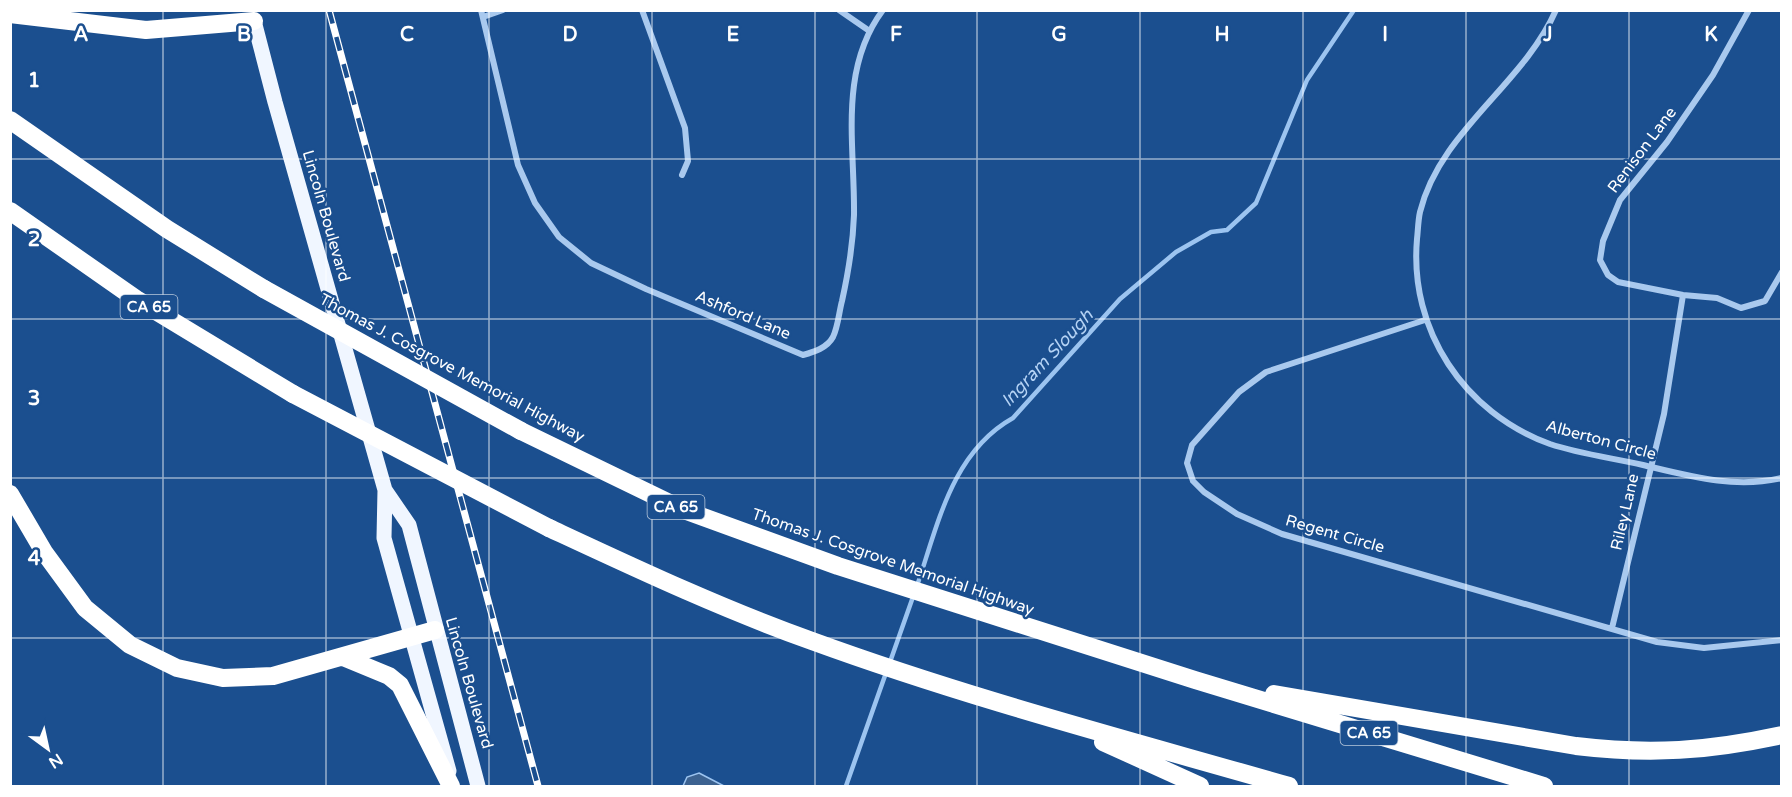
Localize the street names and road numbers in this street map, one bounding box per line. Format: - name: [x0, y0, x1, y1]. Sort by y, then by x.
- street label: Renison Lane: [1603, 103, 1681, 197]
- street label: Lincoln Boulevard: [298, 148, 354, 284]
- street label: Ashford Lane: [692, 286, 794, 344]
- street label: Thomas J. Cosgrove Memorial Highway: [316, 289, 588, 447]
- road number: CA 65: [120, 295, 178, 319]
- street label: Alberton Circle: [1544, 416, 1658, 464]
- street label: Riley Lane: [1606, 472, 1644, 552]
- road number: CA 65: [648, 495, 704, 519]
- street label: Thomas J. Cosgrove Memorial Highway: [749, 504, 1037, 620]
- street label: Regent Circle: [1283, 510, 1387, 558]
- street label: Lincoln Boulevard: [441, 615, 497, 751]
- road number: CA 65: [1340, 721, 1398, 745]

